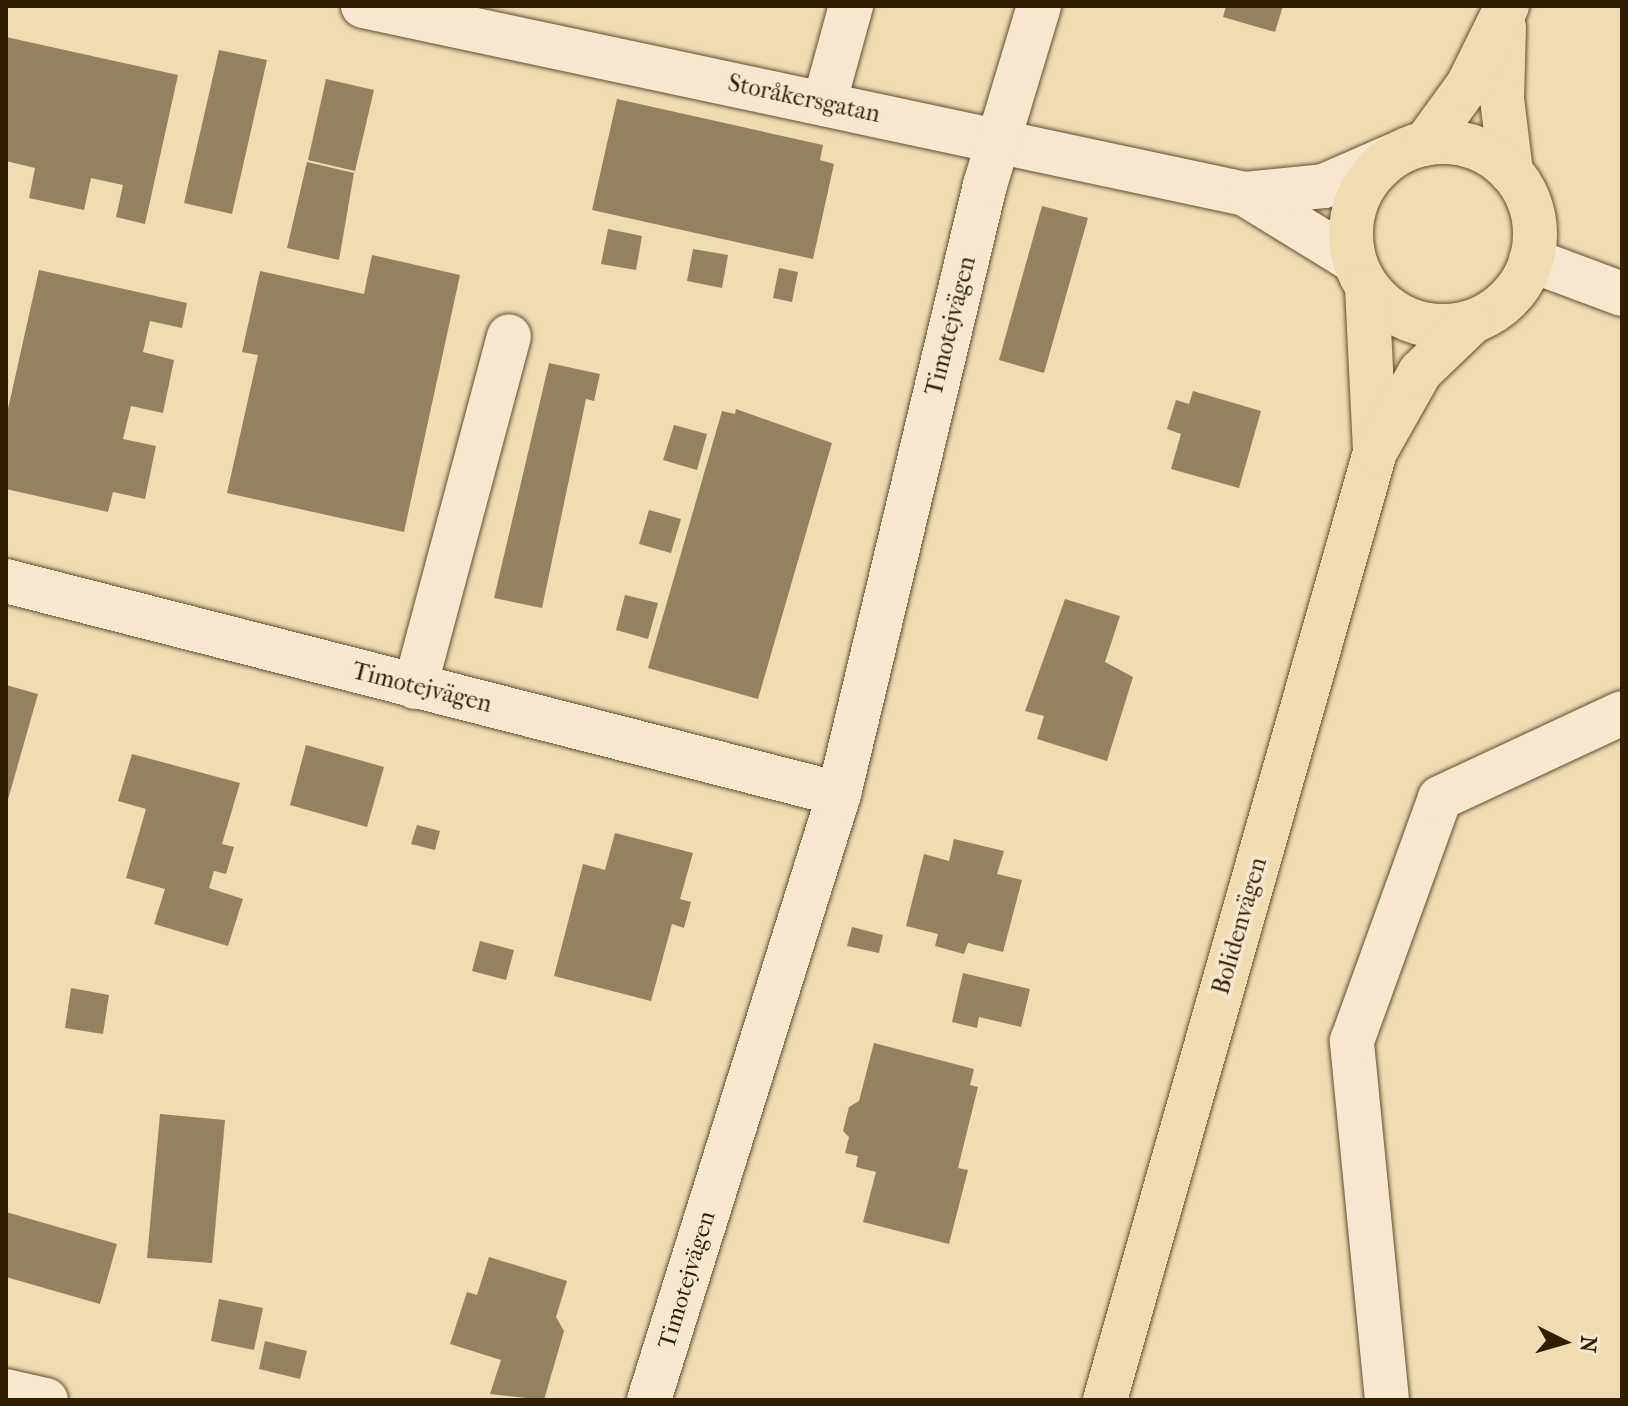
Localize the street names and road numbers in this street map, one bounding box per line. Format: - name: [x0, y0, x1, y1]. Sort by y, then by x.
- street label: Storåkersgatan: [725, 69, 883, 129]
- street label: Timotejvägen: [920, 253, 982, 399]
- street label: Timotejvägen: [349, 657, 495, 719]
- street label: Bolidenvägen: [1207, 854, 1273, 998]
- street label: Timotejvägen: [652, 1208, 722, 1352]

